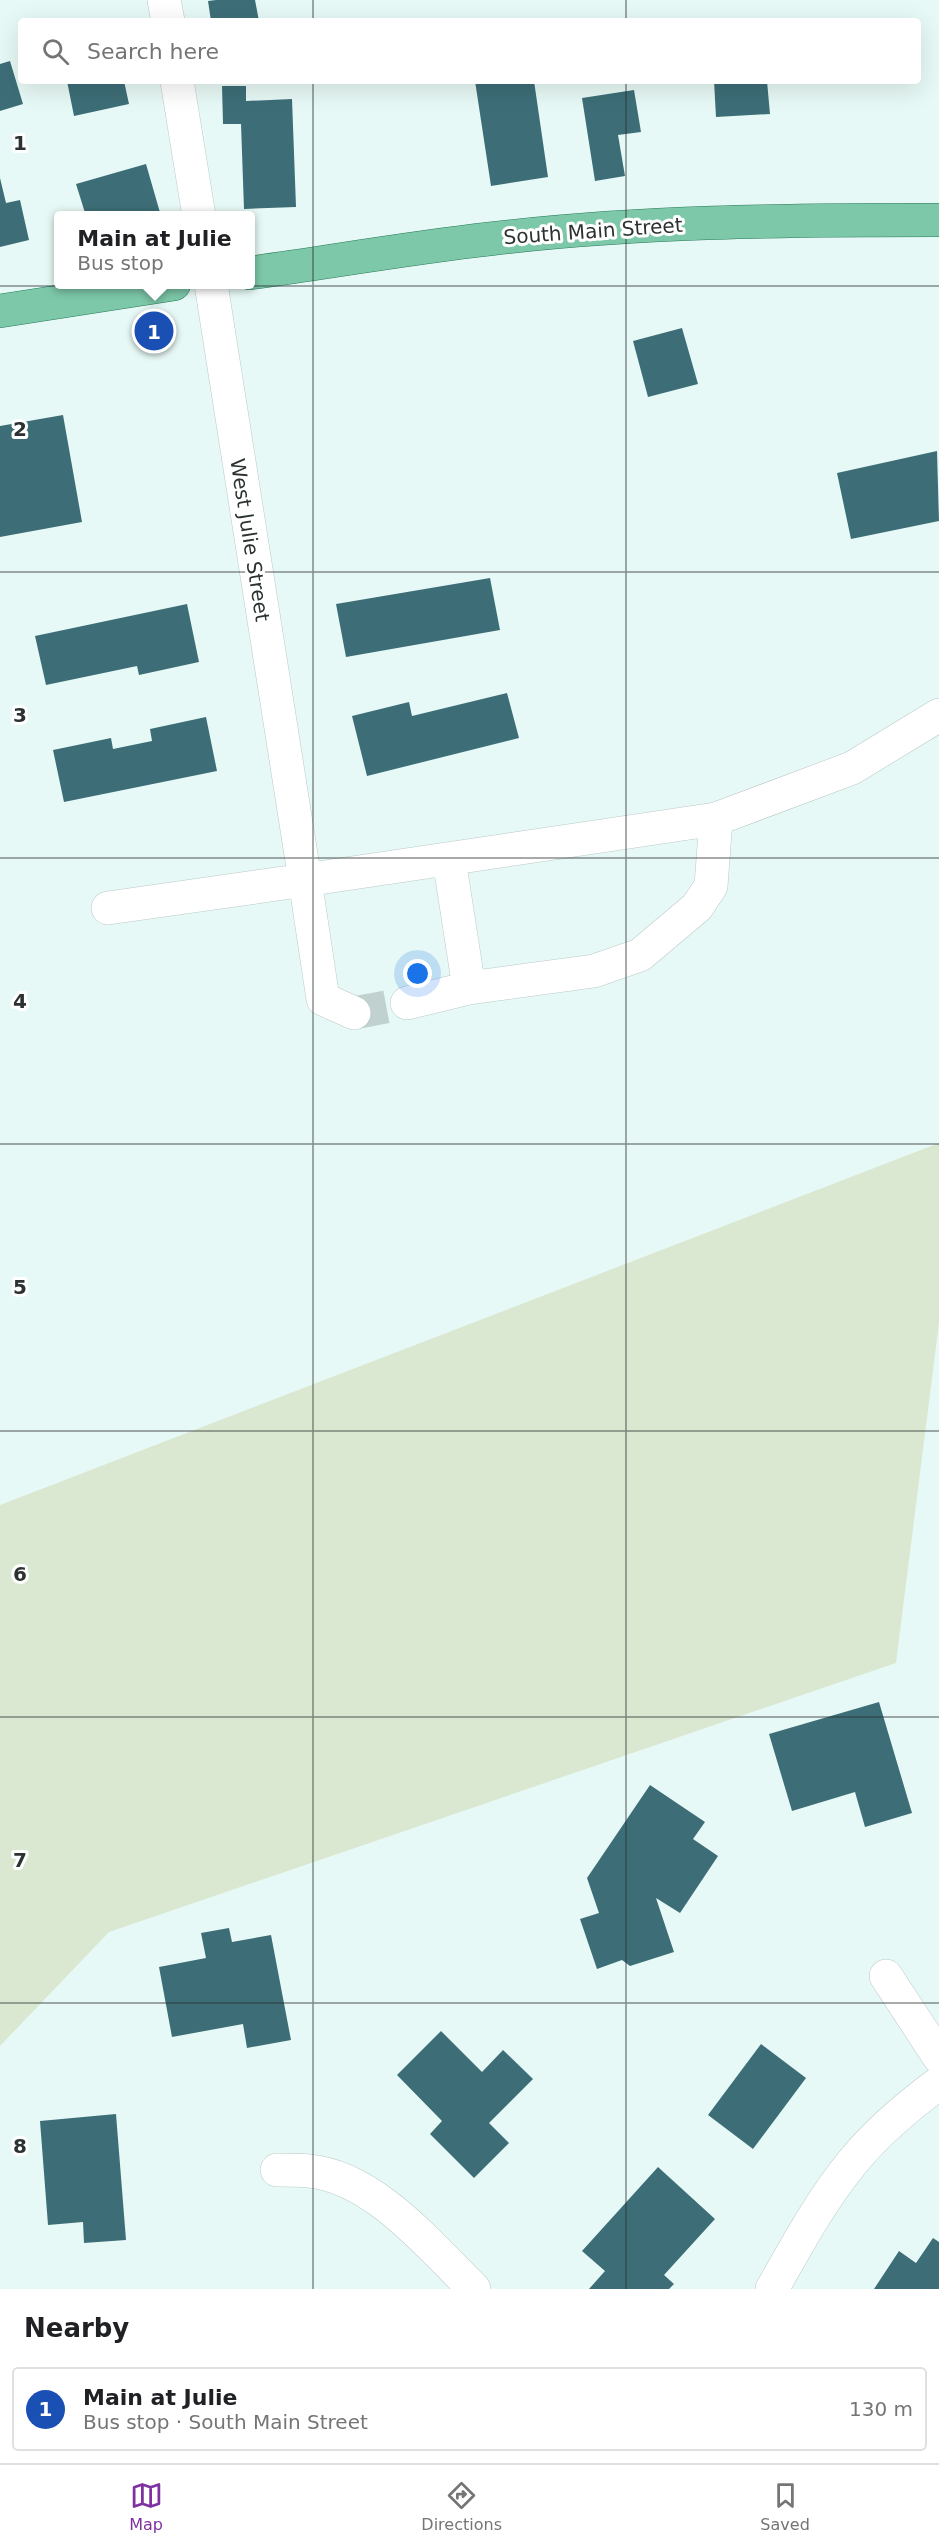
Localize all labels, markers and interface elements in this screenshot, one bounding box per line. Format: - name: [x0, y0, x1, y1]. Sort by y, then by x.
- search box: [18, 18, 921, 84]
- icon: search: [39, 35, 72, 68]
- text: Search here: [87, 39, 219, 64]
- text: 1: [13, 131, 27, 155]
- popup: [54, 211, 255, 289]
- street label: South Main Street: [503, 213, 683, 249]
- text: Main at Julie: [77, 226, 232, 251]
- text: Bus stop: [77, 251, 164, 275]
- pin: 1: [134, 308, 174, 354]
- text: 2: [13, 417, 27, 441]
- street label: West Julie Street: [225, 457, 275, 623]
- text: 3: [13, 703, 27, 727]
- your location: [403, 959, 432, 988]
- text: 4: [13, 989, 27, 1013]
- text: 5: [13, 1275, 27, 1299]
- text: 6: [13, 1562, 27, 1586]
- text: 7: [13, 1848, 27, 1872]
- text: 8: [13, 2134, 27, 2158]
- text: Nearby: [24, 2313, 129, 2343]
- text: Main at Julie: [83, 2385, 237, 2410]
- text: 1: [39, 2397, 52, 2421]
- text: 130 m: [849, 2397, 913, 2421]
- text: Bus stop · South Main Street: [83, 2410, 368, 2434]
- tab: Map: [129, 2479, 163, 2534]
- tab: Directions: [421, 2479, 502, 2534]
- tab: Saved: [760, 2479, 810, 2534]

